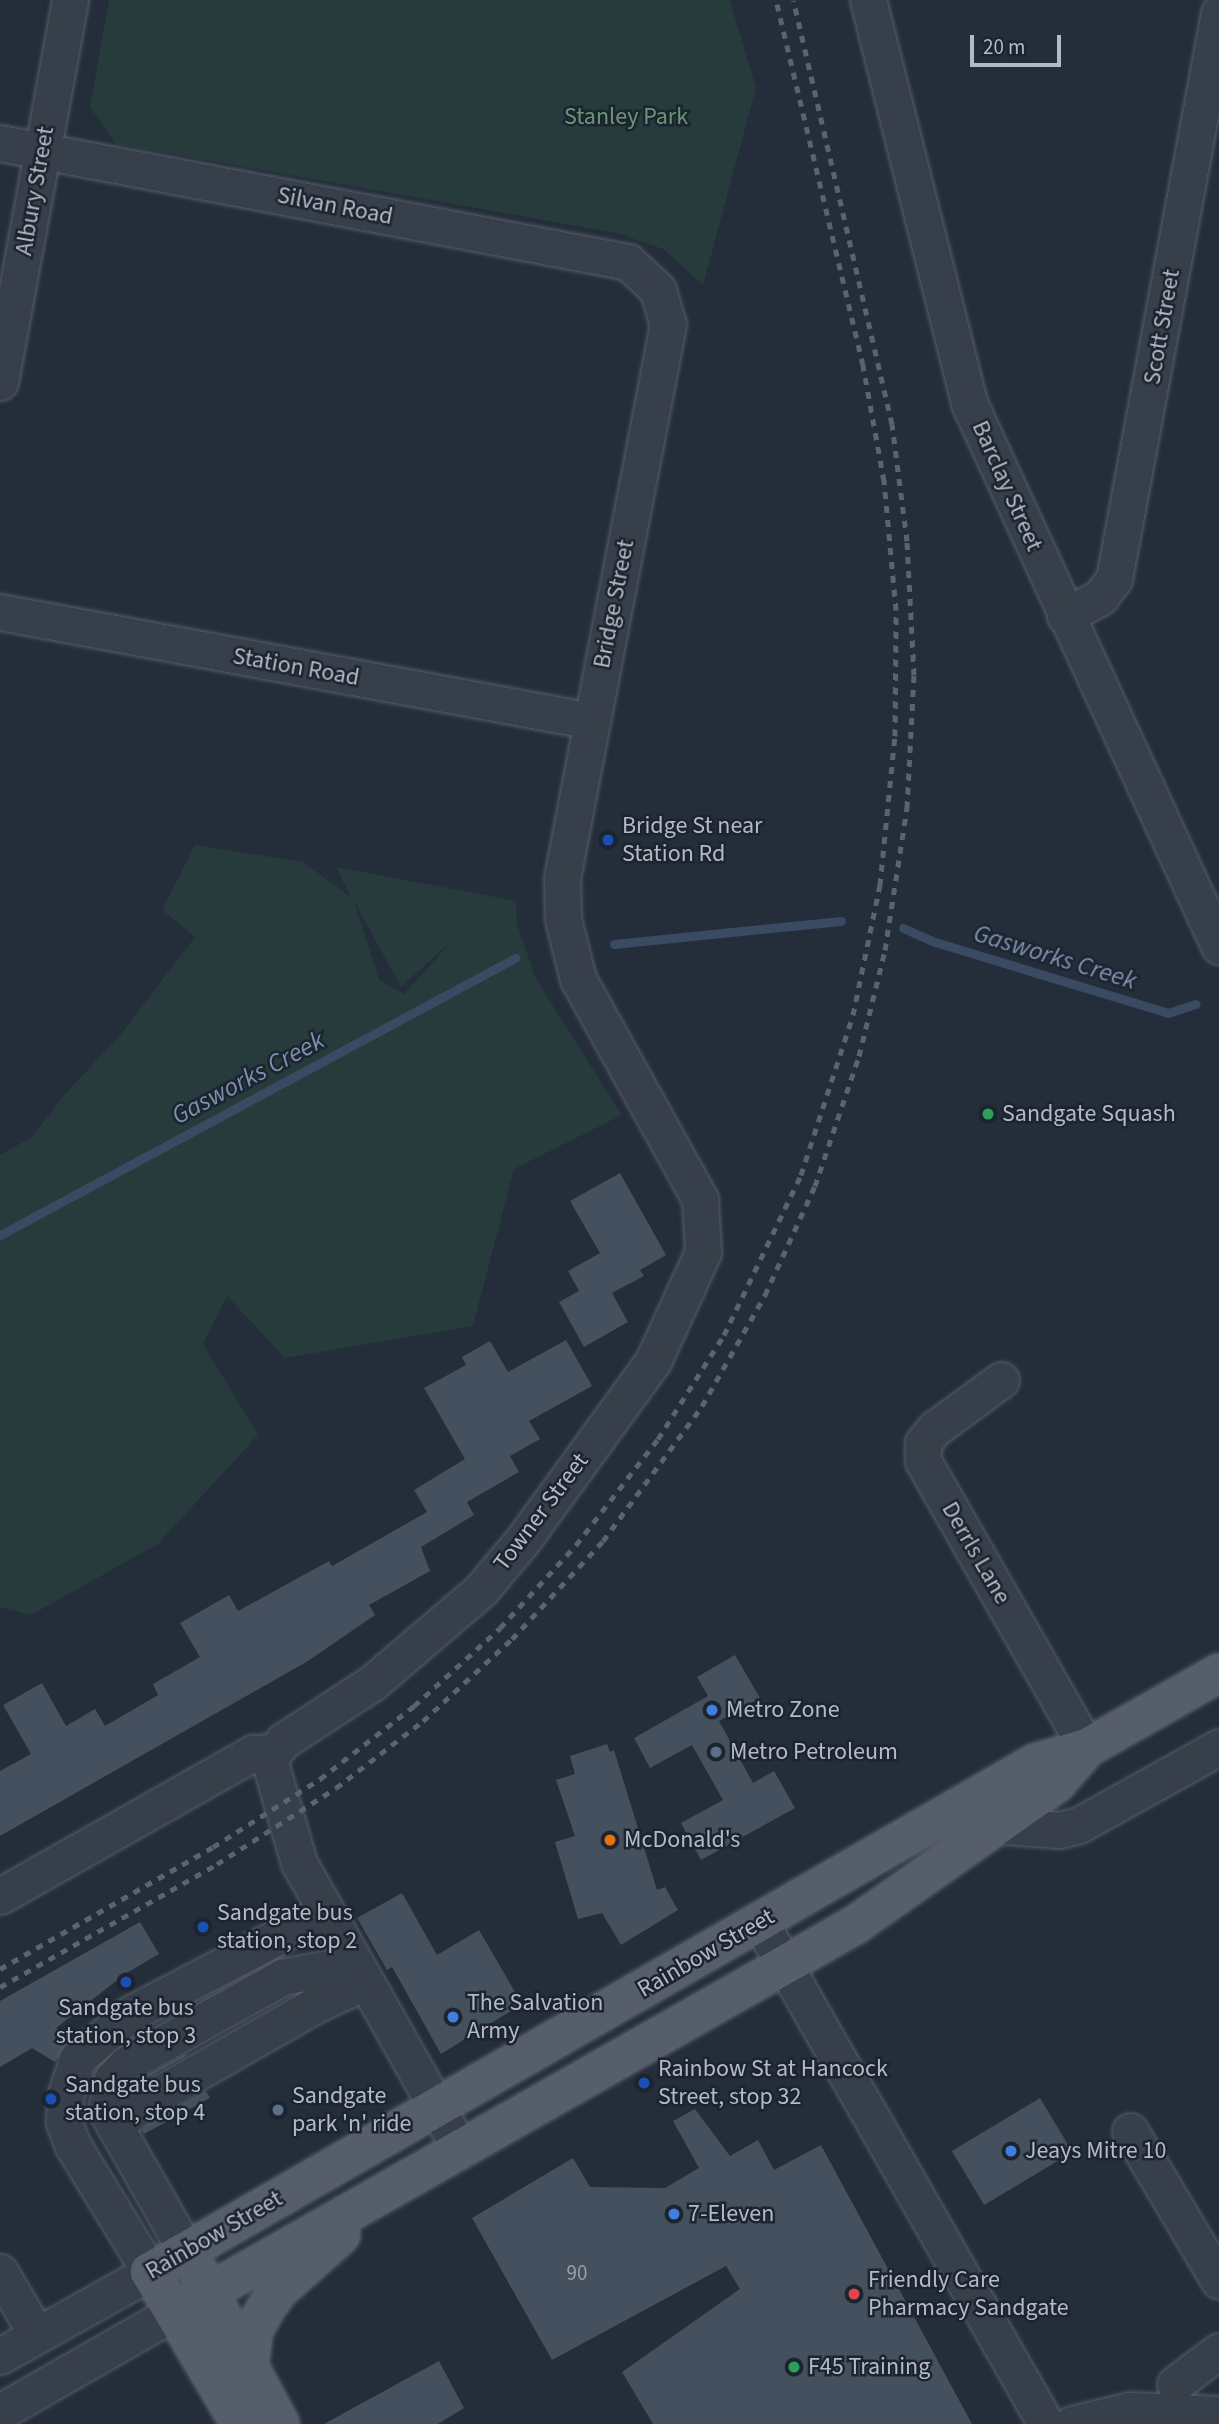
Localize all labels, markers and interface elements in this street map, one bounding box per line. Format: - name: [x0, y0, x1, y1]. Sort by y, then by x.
- scale bar: [974, 21, 1065, 65]
- text: 20 m: [983, 32, 1025, 62]
- park label: Stanley Park: [564, 103, 688, 131]
- street label: Albury Street: [9, 124, 61, 258]
- street label: Silvan Road: [275, 181, 395, 231]
- street label: Scott Street: [1138, 267, 1186, 387]
- street label: Barclay Street: [965, 416, 1049, 556]
- street label: Bridge Street: [587, 537, 641, 671]
- street label: Station Road: [230, 642, 362, 692]
- place label: Bridge St near Station Rd: [622, 812, 762, 868]
- marker: Bridge St near Station Rd: [600, 832, 616, 848]
- water label: Gasworks Creek: [970, 917, 1140, 997]
- water label: Gasworks Creek: [166, 1025, 330, 1131]
- place label: Sandgate Squash: [1002, 1100, 1176, 1128]
- marker: Sandgate Squash: [980, 1106, 996, 1122]
- street label: Towner Street: [487, 1448, 595, 1576]
- street label: Derrls Lane: [935, 1497, 1017, 1609]
- place label: Metro Zone: [726, 1696, 840, 1724]
- marker: Metro Zone: [704, 1702, 720, 1718]
- place label: Metro Petroleum: [730, 1738, 898, 1766]
- marker: Metro Petroleum: [708, 1744, 724, 1760]
- place label: McDonald's: [624, 1826, 740, 1854]
- marker: McDonald's: [602, 1832, 618, 1848]
- place label: Sandgate bus station, stop 2: [217, 1899, 357, 1955]
- street label: Rainbow Street: [633, 1902, 779, 2004]
- marker: Sandgate bus station, stop 2: [195, 1919, 211, 1935]
- marker: Sandgate bus station, stop 3: [118, 1974, 134, 1990]
- place label: The Salvation Army: [467, 1989, 603, 2045]
- place label: Sandgate bus station, stop 3: [56, 1994, 196, 2050]
- marker: The Salvation Army: [445, 2009, 461, 2025]
- place label: Rainbow St at Hancock Street, stop 32: [658, 2055, 888, 2111]
- place label: Sandgate bus station, stop 4: [65, 2071, 205, 2127]
- marker: Rainbow St at Hancock Street, stop 32: [636, 2075, 652, 2091]
- place label: Sandgate park 'n' ride: [292, 2082, 411, 2138]
- marker: Sandgate bus station, stop 4: [43, 2091, 59, 2107]
- marker: Sandgate park 'n' ride: [270, 2102, 286, 2118]
- place label: Jeays Mitre 10: [1025, 2137, 1166, 2165]
- marker: Jeays Mitre 10: [1003, 2143, 1019, 2159]
- street label: Rainbow Street: [141, 2184, 287, 2286]
- place label: 7-Eleven: [688, 2200, 774, 2228]
- marker: 7-Eleven: [666, 2206, 682, 2222]
- house number: 90: [567, 2260, 587, 2286]
- place label: Friendly Care Pharmacy Sandgate: [868, 2266, 1069, 2322]
- marker: Friendly Care Pharmacy Sandgate: [846, 2286, 862, 2302]
- place label: F45 Training: [808, 2353, 930, 2381]
- marker: F45 Training: [786, 2359, 802, 2375]

